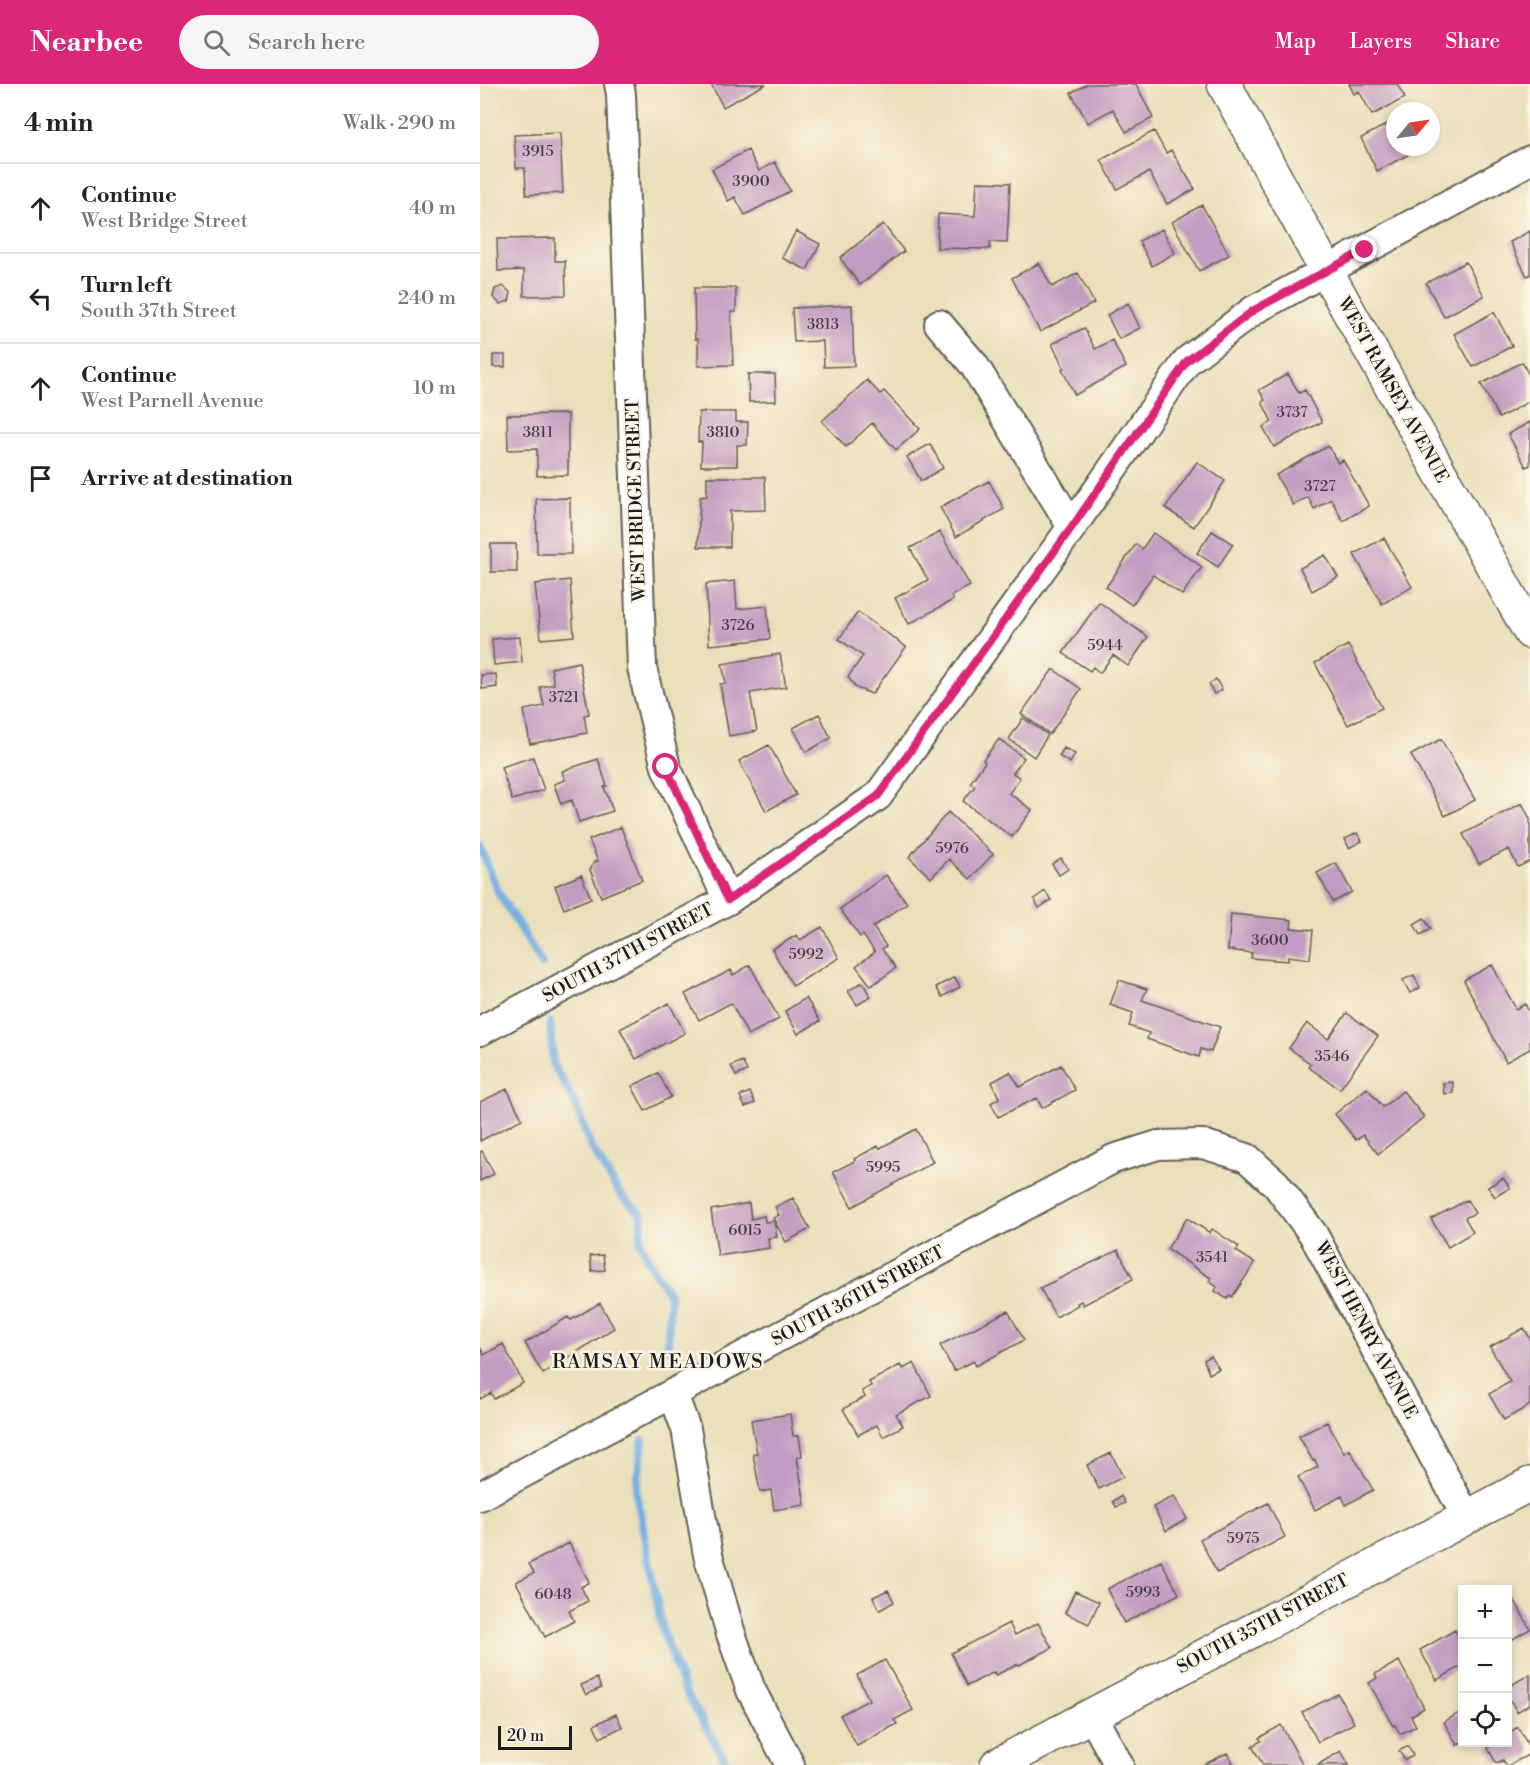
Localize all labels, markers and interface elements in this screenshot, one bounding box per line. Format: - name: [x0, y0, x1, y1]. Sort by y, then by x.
- search box: [179, 15, 599, 69]
- text: Nearbee: [30, 25, 143, 60]
- icon: search: [200, 26, 233, 59]
- text: Search here: [248, 29, 365, 56]
- text: Map: [1275, 29, 1316, 55]
- text: Layers: [1349, 29, 1412, 55]
- text: Share: [1445, 29, 1500, 55]
- north arrow: [1386, 102, 1440, 156]
- text: 4 min: [24, 107, 94, 139]
- text: Walk · 290 m: [343, 111, 456, 136]
- house number: 3915: [522, 142, 554, 161]
- house number: 3900: [732, 172, 770, 191]
- text: Continue: [81, 182, 177, 209]
- icon: ahead: [24, 192, 57, 225]
- text: 40 m: [409, 196, 456, 221]
- text: West Bridge Street: [81, 209, 248, 234]
- route end: [1351, 236, 1377, 262]
- text: Turn left: [81, 272, 172, 299]
- icon: left: [24, 282, 57, 315]
- text: 240 m: [398, 286, 456, 311]
- street label: WEST RAMSEY AVENUE: [1332, 292, 1454, 487]
- text: South 37th Street: [81, 299, 237, 324]
- house number: 3813: [807, 315, 839, 334]
- text: Continue: [81, 362, 177, 389]
- icon: ahead: [24, 372, 57, 405]
- text: 10 m: [413, 376, 456, 401]
- text: West Parnell Avenue: [81, 389, 264, 414]
- street label: WEST BRIDGE STREET: [621, 398, 651, 603]
- house number: 3737: [1277, 403, 1308, 422]
- house number: 3811: [523, 423, 554, 442]
- house number: 3810: [706, 423, 740, 442]
- icon: arrive: [24, 462, 57, 495]
- text: Arrive at destination: [81, 465, 293, 492]
- house number: 3727: [1304, 477, 1336, 496]
- house number: 3726: [721, 616, 755, 635]
- house number: 5944: [1087, 636, 1123, 655]
- house number: 3721: [549, 688, 580, 707]
- route start: [652, 753, 678, 779]
- house number: 5976: [935, 839, 969, 858]
- street label: SOUTH 37TH STREET: [538, 898, 718, 1008]
- house number: 3600: [1251, 931, 1289, 950]
- house number: 5992: [789, 945, 824, 964]
- house number: 3546: [1315, 1047, 1349, 1066]
- house number: 5995: [866, 1158, 900, 1177]
- house number: 6015: [728, 1221, 762, 1240]
- street label: WEST HENRY AVENUE: [1309, 1236, 1423, 1423]
- street label: SOUTH 36TH STREET: [768, 1240, 949, 1351]
- house number: 3541: [1196, 1248, 1229, 1267]
- district label: RAMSAY MEADOWS: [552, 1350, 764, 1375]
- house number: 5975: [1227, 1529, 1259, 1548]
- street label: SOUTH 35TH STREET: [1173, 1569, 1353, 1679]
- house number: 5993: [1126, 1583, 1160, 1602]
- house number: 6048: [534, 1585, 572, 1604]
- map controls: [1458, 1585, 1512, 1747]
- button: +: [1458, 1585, 1512, 1639]
- button: −: [1458, 1639, 1512, 1693]
- button: locate: [1458, 1693, 1512, 1747]
- scale bar: [498, 1723, 572, 1750]
- text: 20 m: [507, 1726, 544, 1746]

